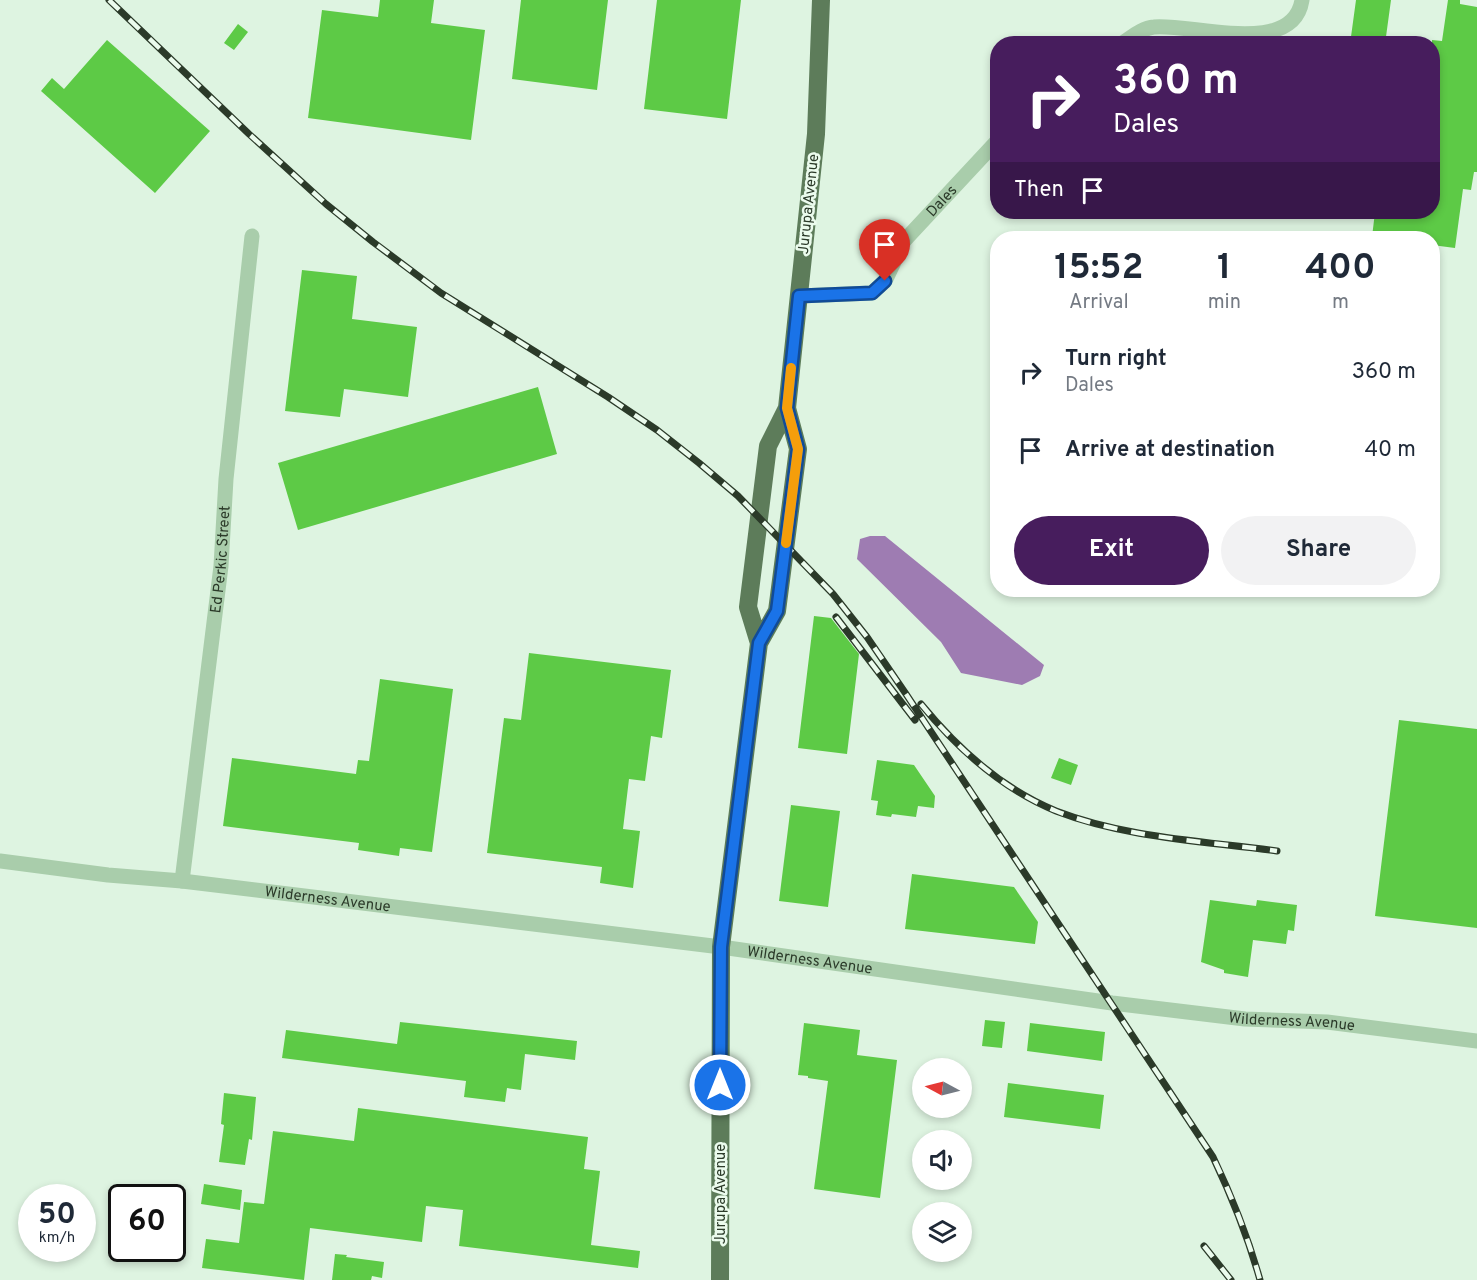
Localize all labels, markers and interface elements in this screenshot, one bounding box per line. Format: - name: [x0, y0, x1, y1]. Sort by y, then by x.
- text: 360 m: [1113, 56, 1239, 109]
- icon: right: [1014, 60, 1092, 138]
- text: Dales: [1113, 108, 1179, 142]
- street label: Jurupa Avenue: [795, 153, 824, 255]
- icon: arrive: [1076, 174, 1109, 207]
- text: Then: [1014, 177, 1064, 204]
- street label: Dales: [923, 182, 962, 222]
- pin: [859, 219, 910, 281]
- icon: arrive: [868, 228, 901, 261]
- text: 15:52: [1054, 246, 1143, 292]
- text: 1: [1217, 246, 1231, 292]
- text: 400: [1305, 246, 1376, 292]
- text: Arrival: [1069, 290, 1129, 316]
- text: min: [1208, 290, 1241, 316]
- text: m: [1332, 290, 1349, 316]
- text: Turn right: [1065, 346, 1167, 373]
- icon: right: [1014, 356, 1047, 389]
- text: 360 m: [1352, 359, 1416, 386]
- text: Dales: [1065, 373, 1114, 399]
- icon: arrive: [1014, 434, 1047, 467]
- text: Arrive at destination: [1065, 437, 1275, 464]
- text: 40 m: [1364, 437, 1416, 464]
- street label: Ed Perkic Street: [207, 505, 235, 614]
- button: Exit: [1014, 516, 1209, 585]
- button: Share: [1221, 516, 1416, 585]
- street label: Wilderness Avenue: [264, 883, 392, 917]
- street label: Wilderness Avenue: [746, 943, 874, 980]
- street label: Wilderness Avenue: [1227, 1009, 1356, 1036]
- position arrow: [688, 1053, 752, 1117]
- north arrow: [912, 1058, 972, 1118]
- map controls: [912, 1058, 972, 1262]
- button: sound: [912, 1130, 972, 1190]
- street label: Jurupa Avenue: [712, 1144, 731, 1244]
- speed limit sign: 60: [108, 1184, 186, 1262]
- text: 50: [38, 1197, 76, 1234]
- button: layers: [912, 1202, 972, 1262]
- text: km/h: [39, 1229, 75, 1248]

